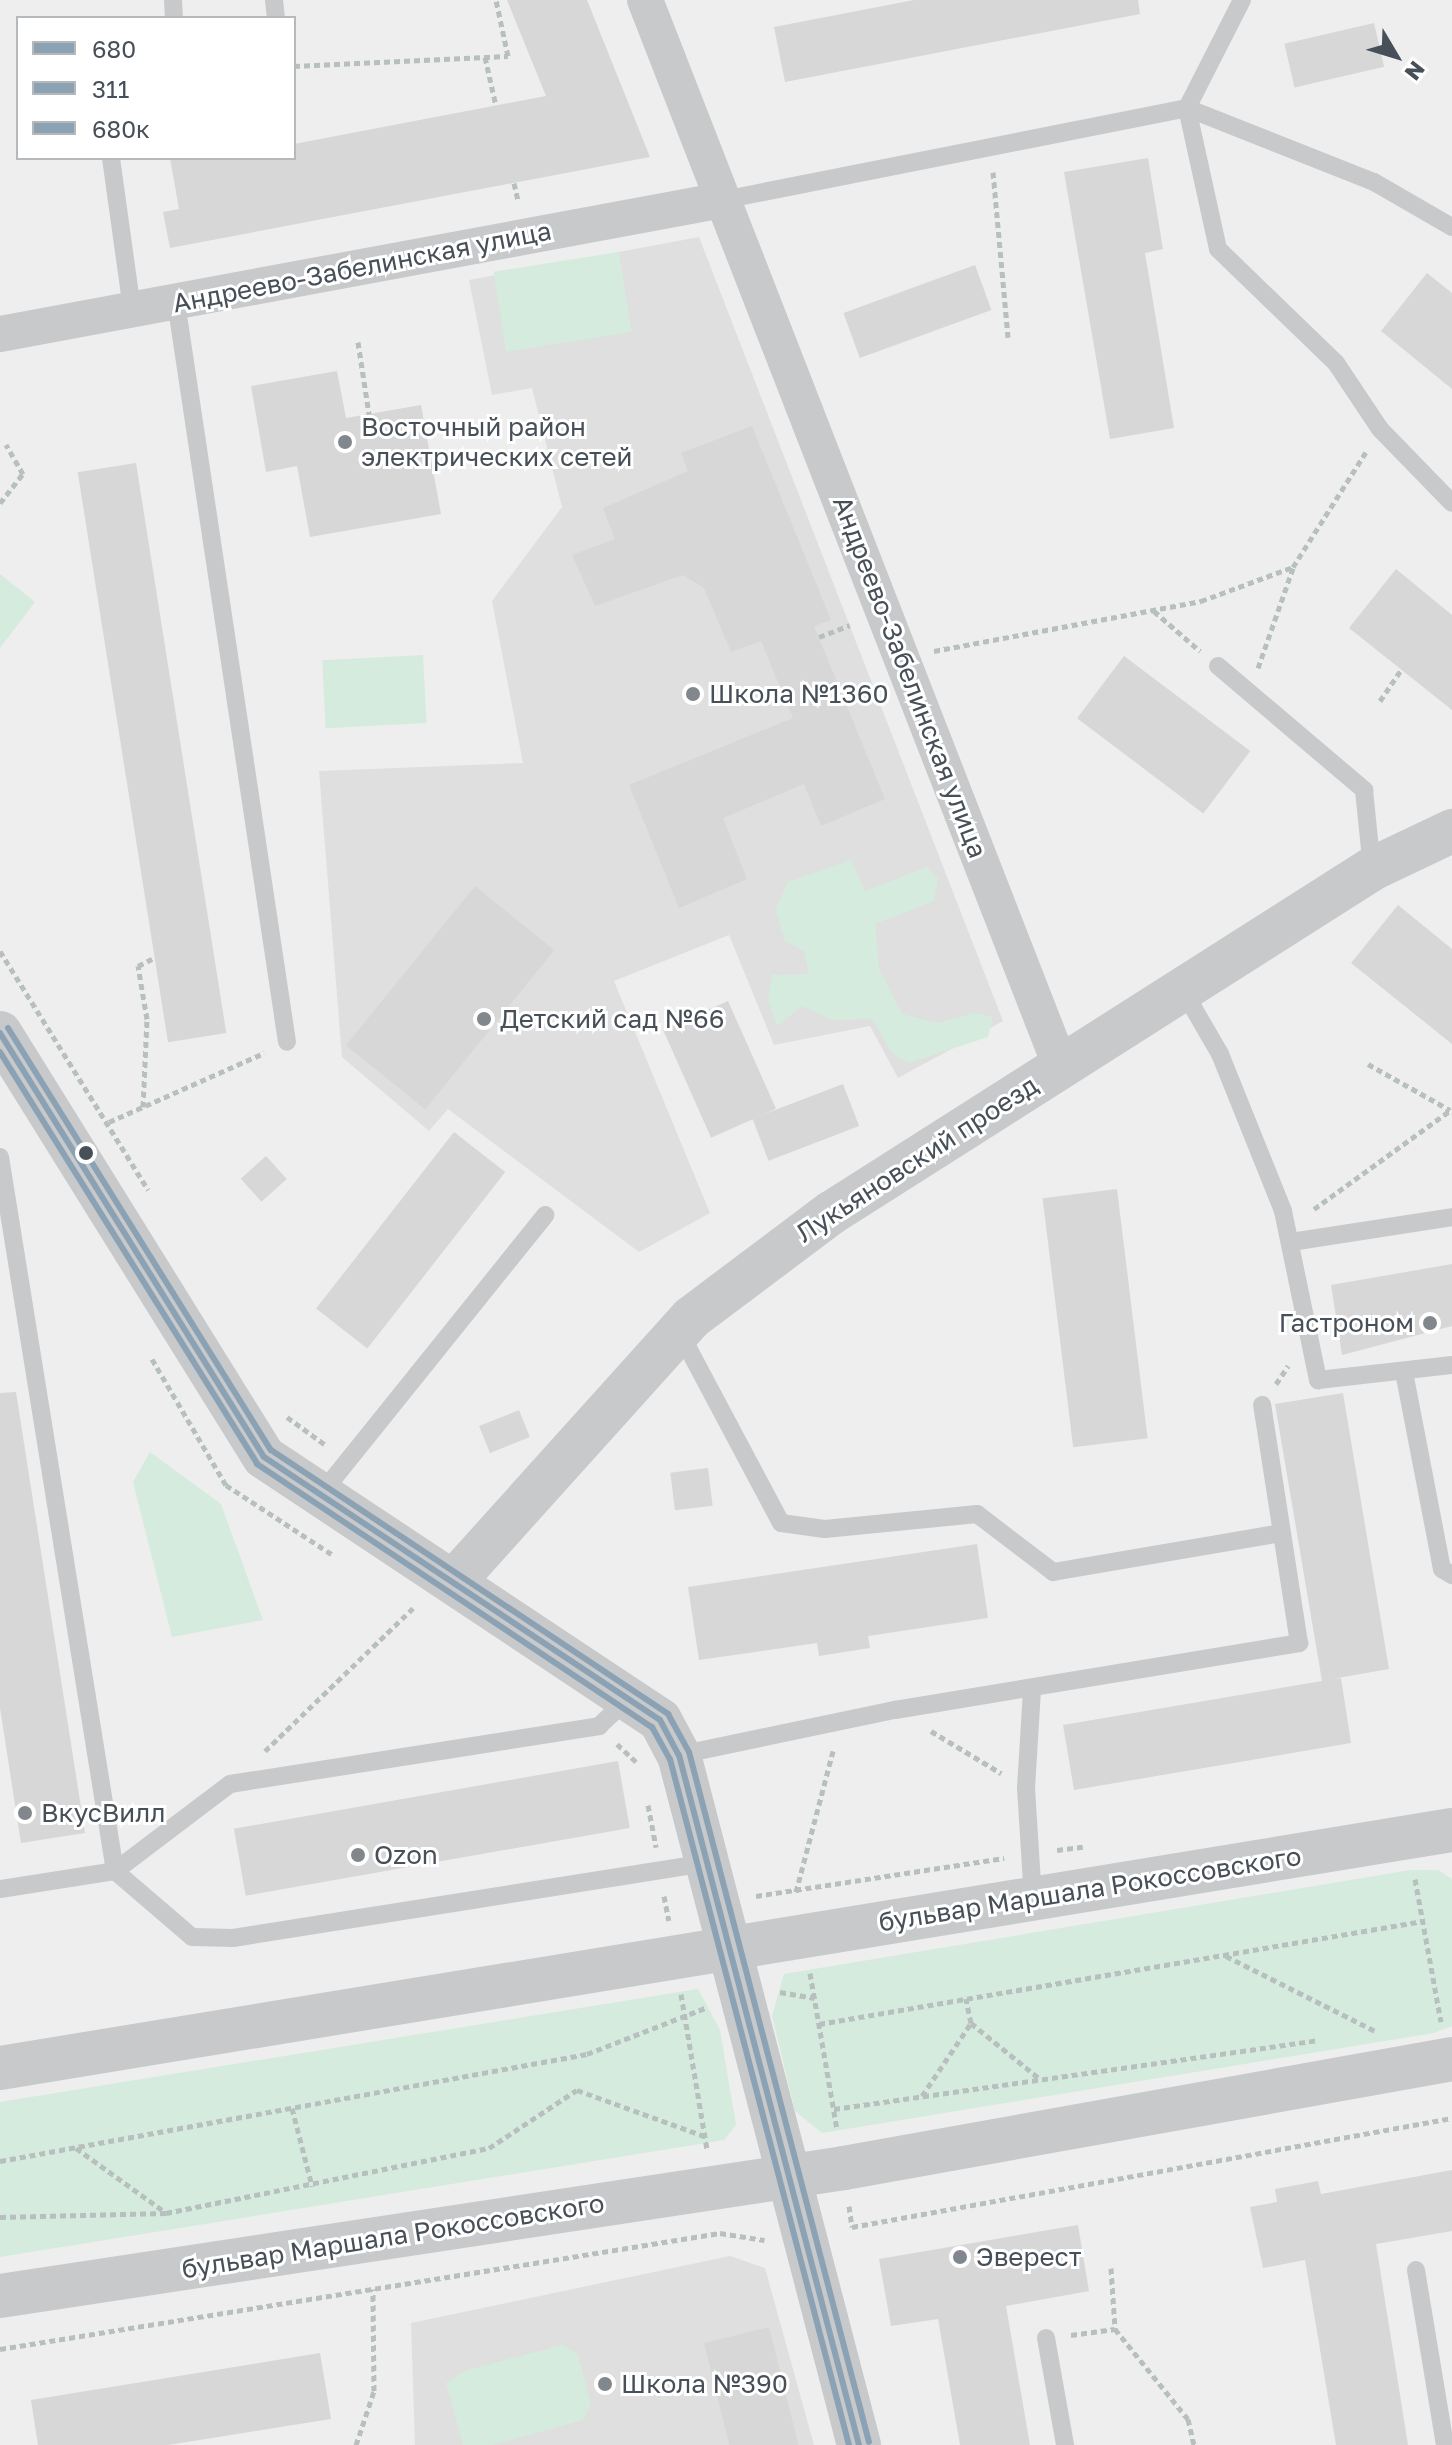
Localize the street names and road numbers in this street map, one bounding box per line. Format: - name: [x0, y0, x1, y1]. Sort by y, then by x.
- street label: Андреево-Забелинская улица: [170, 215, 554, 319]
- street label: Андреево-Забелинская улица: [826, 492, 994, 862]
- street label: Лукьяновский проезд: [790, 1069, 1044, 1249]
- street label: бульвар Маршала Рокоссовского: [876, 1840, 1304, 1938]
- street label: бульвар Маршала Рокоссовского: [179, 2187, 607, 2285]

